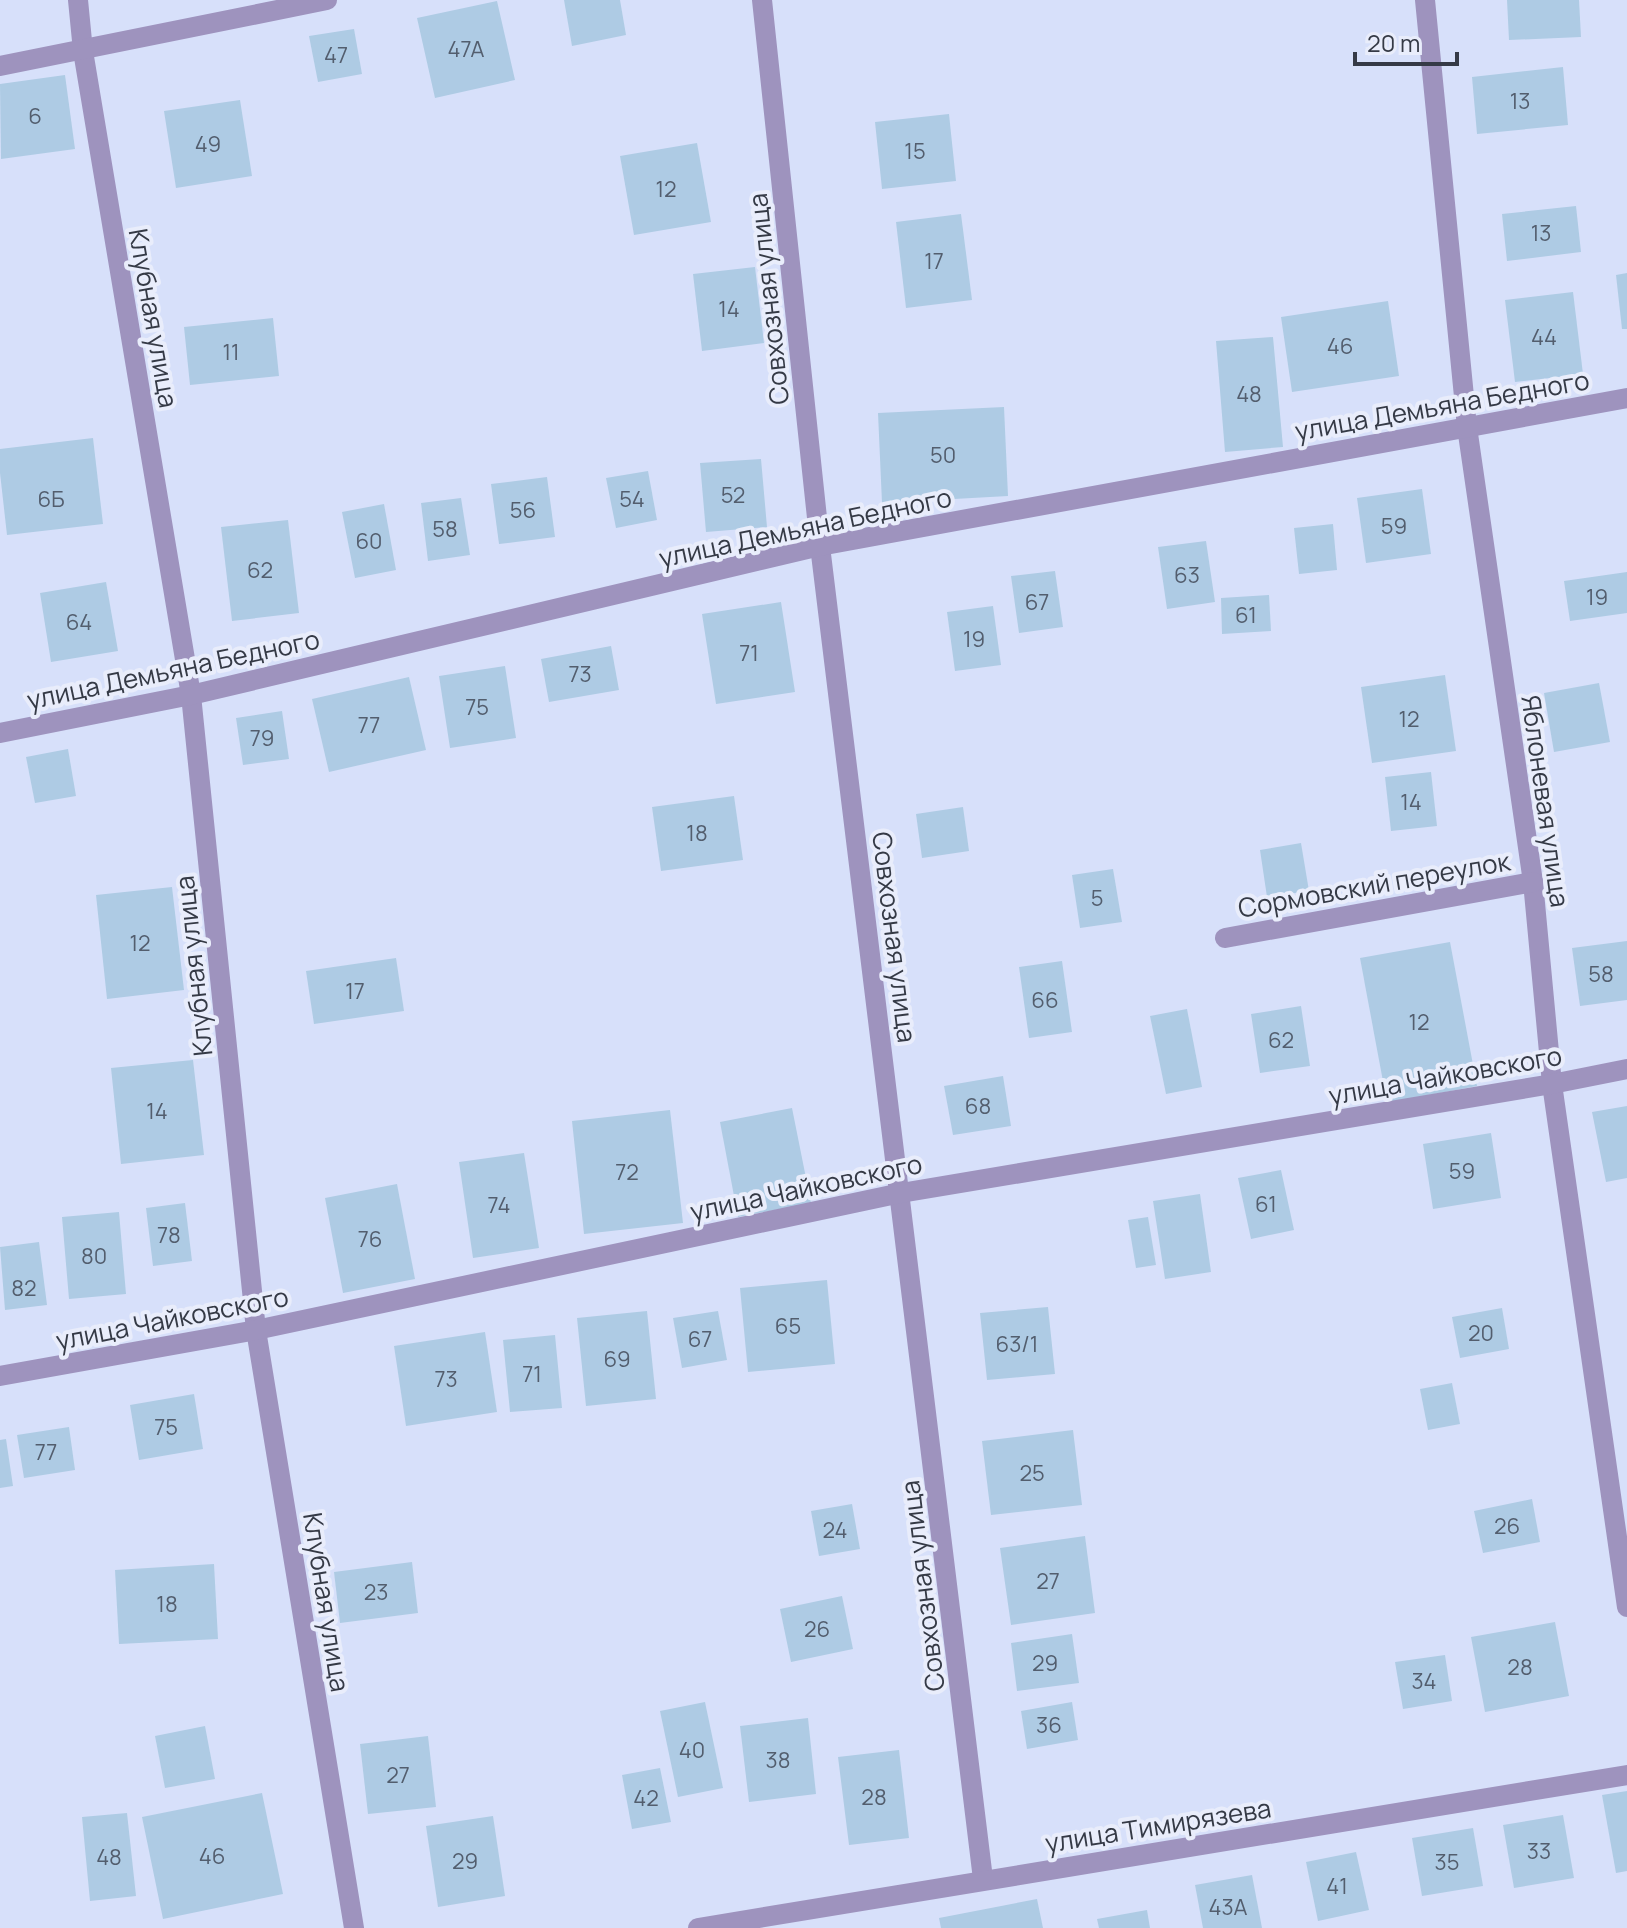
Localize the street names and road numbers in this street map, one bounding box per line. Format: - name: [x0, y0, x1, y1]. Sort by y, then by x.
- street label: Совхозная улица: [739, 192, 797, 406]
- street label: Клубная улица: [121, 226, 187, 410]
- street label: улица Демьяна Бедного: [1292, 361, 1592, 449]
- street label: улица Демьяна Бедного: [655, 478, 955, 576]
- street label: улица Демьяна Бедного: [23, 620, 323, 718]
- street label: Яблоневая улица: [1513, 693, 1579, 909]
- street label: Совхозная улица: [864, 829, 926, 1045]
- street label: Сормовский переулок: [1235, 842, 1514, 926]
- street label: Клубная улица: [166, 874, 220, 1058]
- street label: улица Чайковского: [1326, 1037, 1564, 1113]
- street label: улица Чайковского: [687, 1145, 925, 1229]
- street label: улица Чайковского: [53, 1278, 291, 1358]
- street label: Совхозная улица: [891, 1478, 953, 1694]
- street label: Клубная улица: [295, 1510, 359, 1694]
- street label: улица Тимирязева: [1042, 1789, 1274, 1861]

